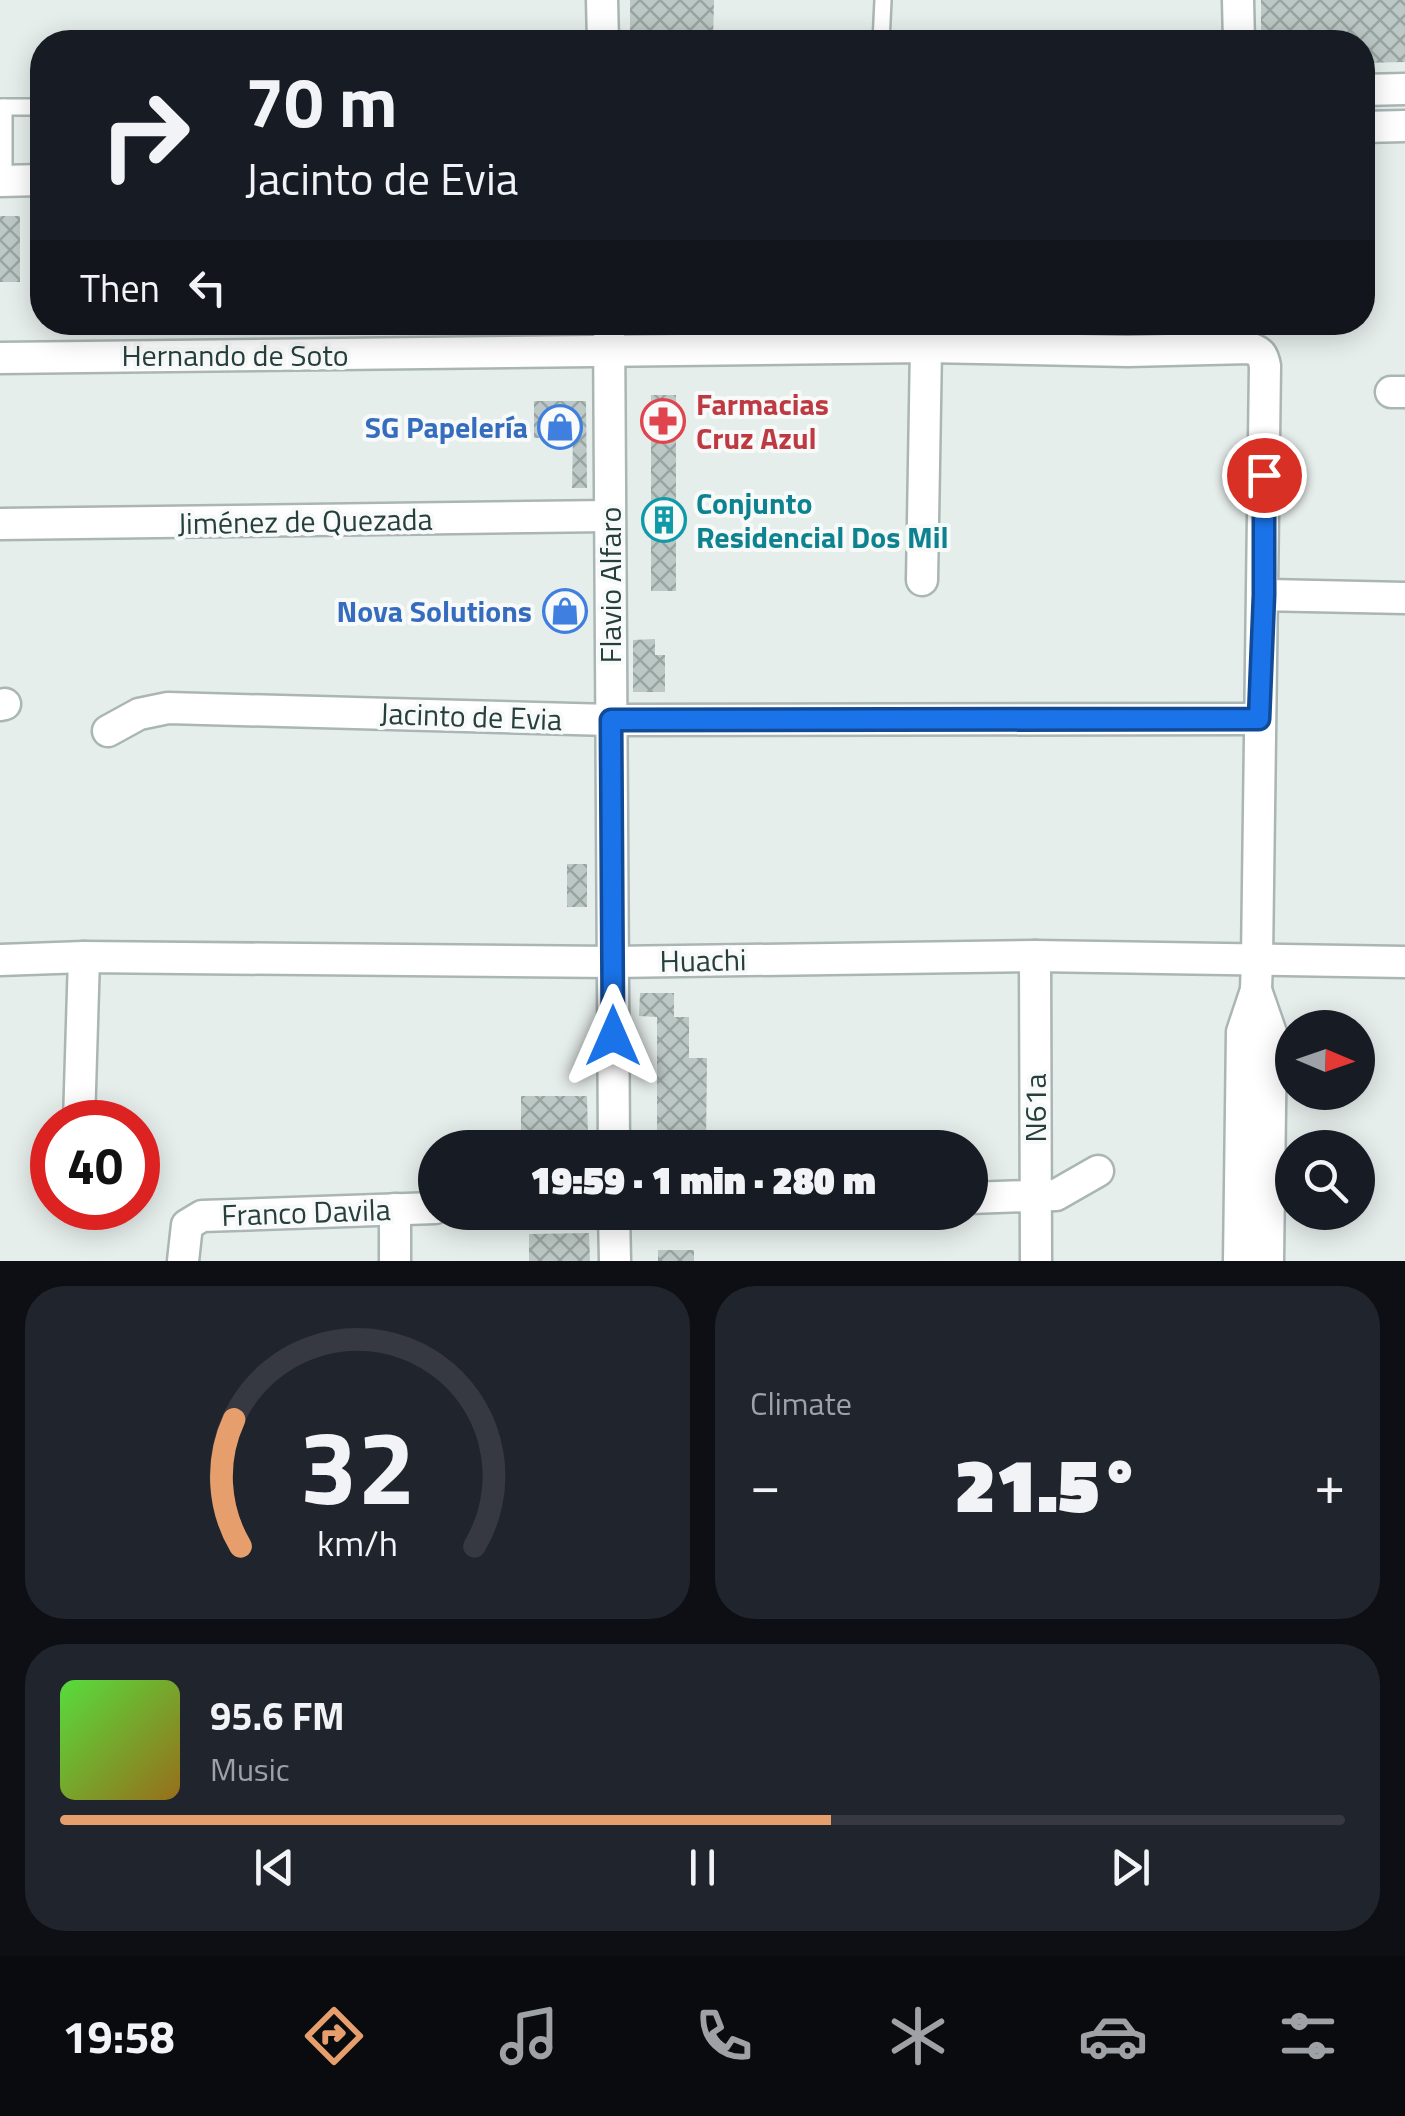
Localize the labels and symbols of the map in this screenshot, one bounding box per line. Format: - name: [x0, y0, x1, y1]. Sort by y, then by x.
- street label: Hernando de Soto: [121, 332, 349, 378]
- place label: Farmacias Cruz Azul: [696, 381, 829, 461]
- pharmacy icon: Farmacias Cruz Azul: [640, 398, 686, 444]
- place label: SG Papelería: [365, 404, 528, 450]
- shop icon: SG Papelería: [537, 404, 583, 450]
- pin: [1222, 433, 1307, 518]
- place label: Conjunto Residencial Dos Mil: [696, 480, 949, 560]
- street label: Jiménez de Quezada: [177, 496, 433, 546]
- building icon: Conjunto Residencial Dos Mil: [641, 497, 687, 543]
- street label: Flavio Alfaro: [587, 507, 633, 663]
- place label: Nova Solutions: [337, 588, 532, 634]
- shop icon: Nova Solutions: [542, 588, 588, 634]
- street label: Jacinto de Evia: [379, 690, 563, 742]
- street label: Huachi: [659, 936, 747, 984]
- position arrow: [561, 984, 665, 1088]
- north arrow: [1275, 1010, 1375, 1110]
- street label: N61a: [1012, 1074, 1058, 1142]
- speed limit sign: 40: [30, 1100, 160, 1230]
- street label: Franco Davila: [221, 1186, 391, 1238]

